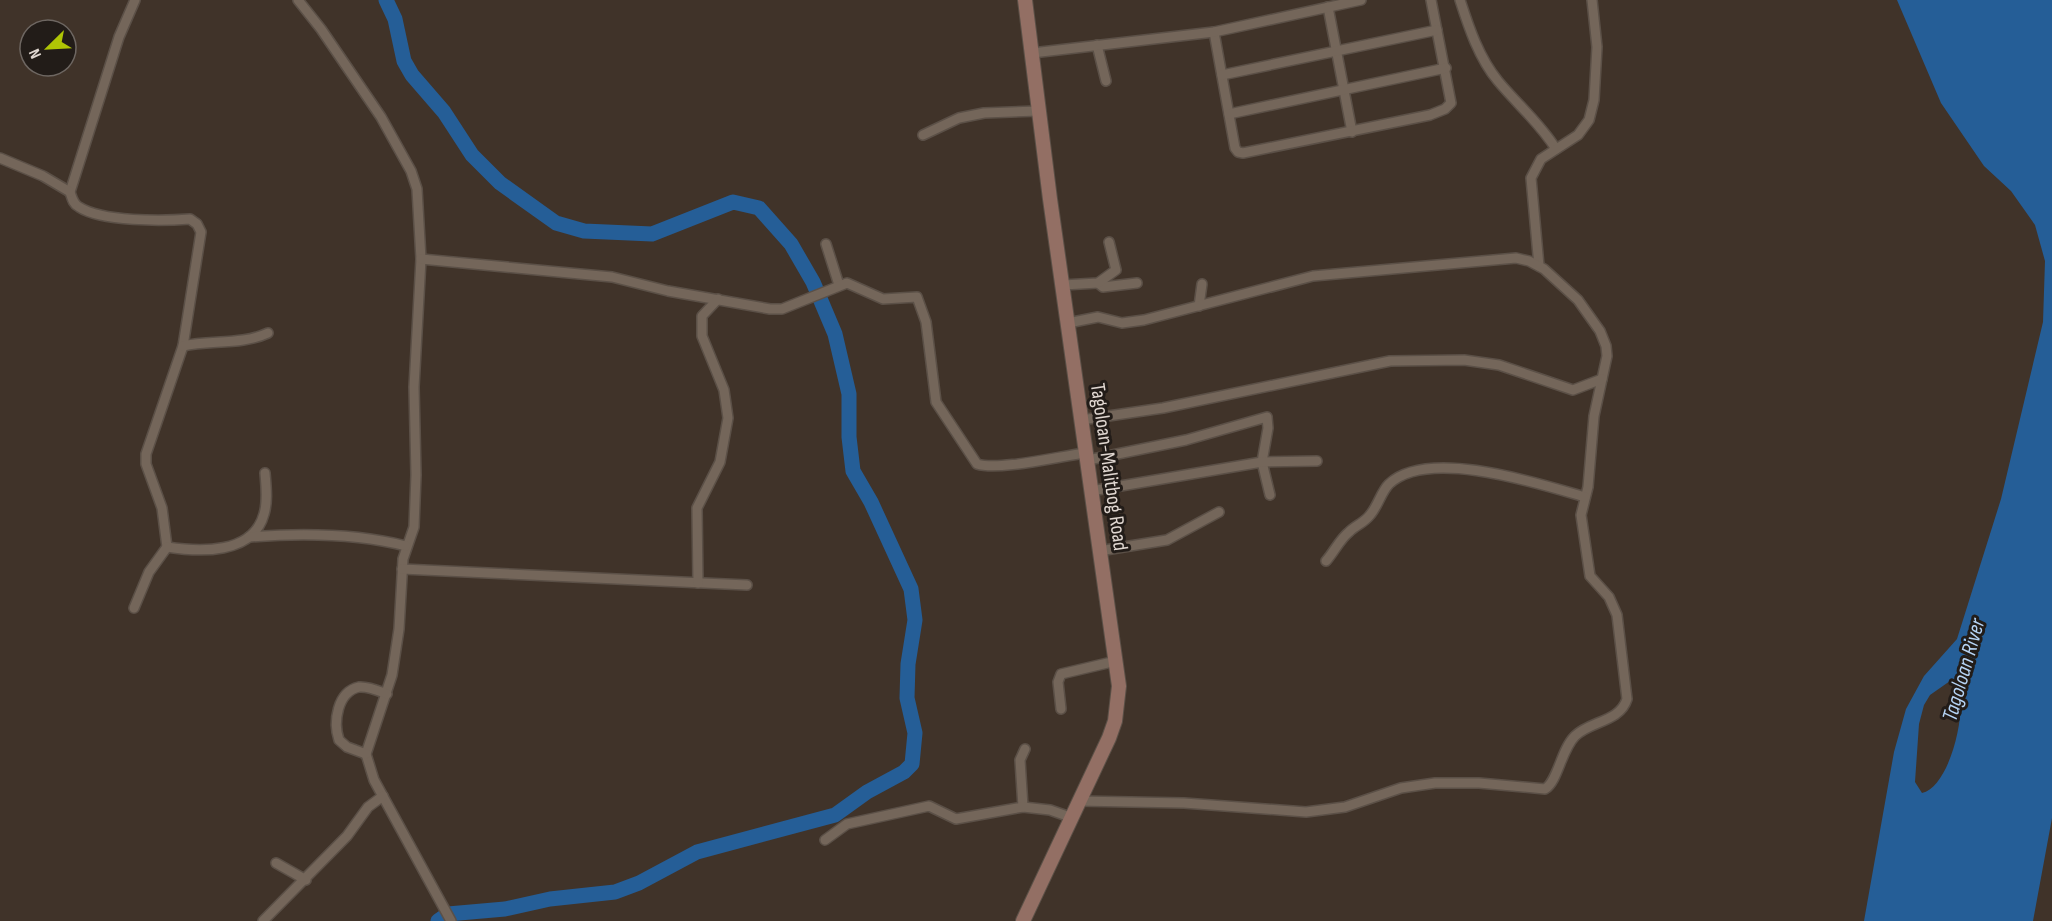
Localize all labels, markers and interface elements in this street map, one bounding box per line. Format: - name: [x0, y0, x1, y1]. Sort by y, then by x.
- north arrow: [18, 18, 78, 78]
- text: N: [25, 46, 46, 61]
- street label: Tagoloan-Malitbog Road: [1085, 382, 1133, 552]
- water label: Tagoloan River: [1936, 615, 1992, 724]

